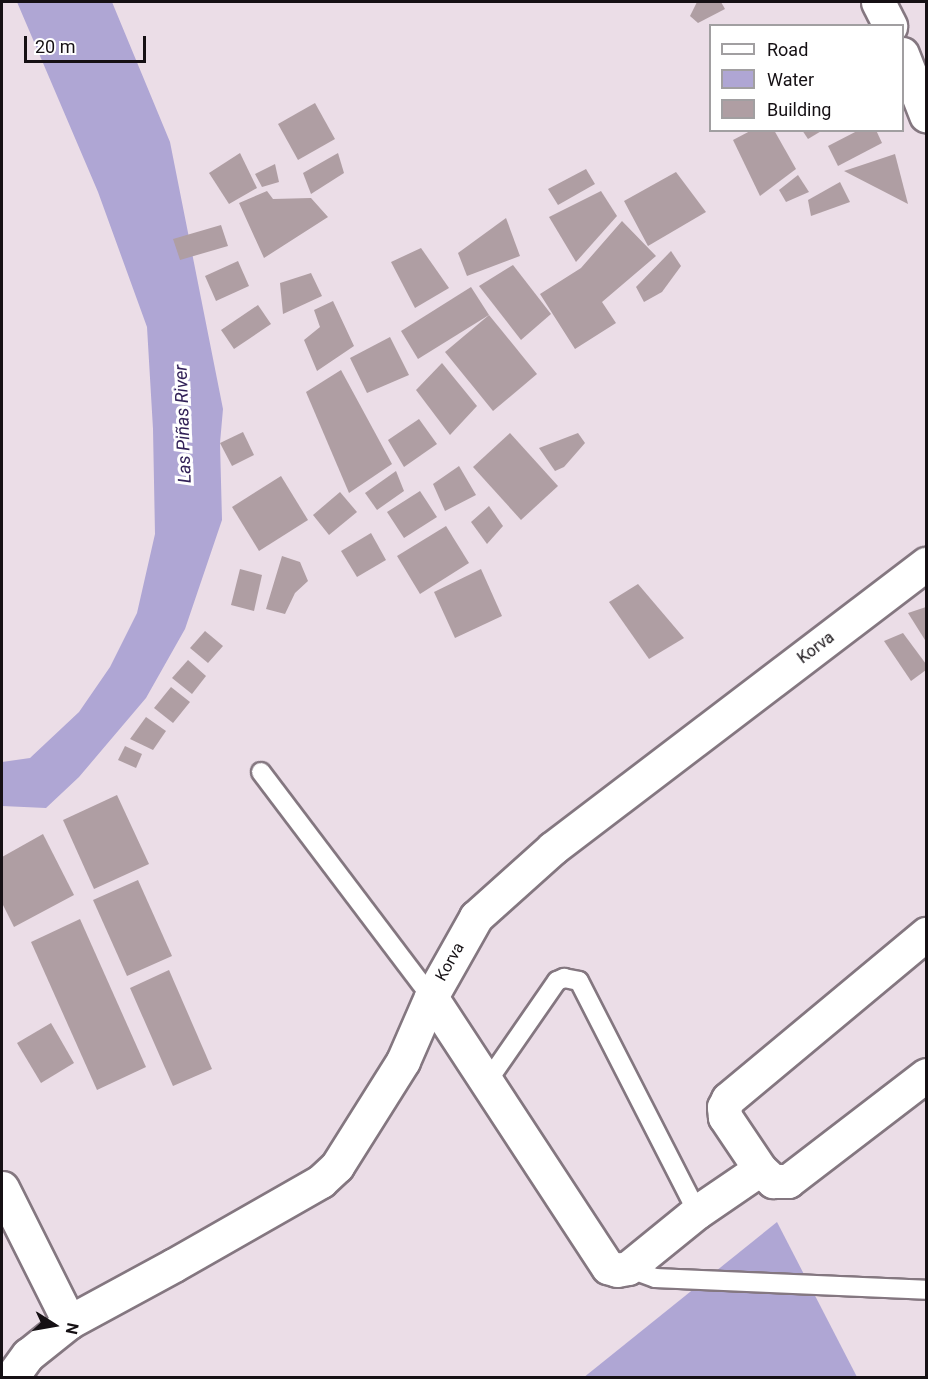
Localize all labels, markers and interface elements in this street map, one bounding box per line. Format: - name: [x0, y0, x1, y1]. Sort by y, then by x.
- scale bar: [27, 24, 148, 62]
- legend: [709, 24, 904, 132]
- text: 20 m: [35, 36, 75, 57]
- text: Road: [767, 39, 808, 60]
- text: Water: [767, 69, 814, 90]
- text: Building: [767, 99, 831, 120]
- water label: Las Piñas River: [170, 364, 196, 484]
- street label: Korva: [794, 628, 838, 668]
- street label: Korva: [432, 939, 468, 985]
- north arrow: [24, 1295, 84, 1355]
- text: N: [62, 1321, 83, 1336]

